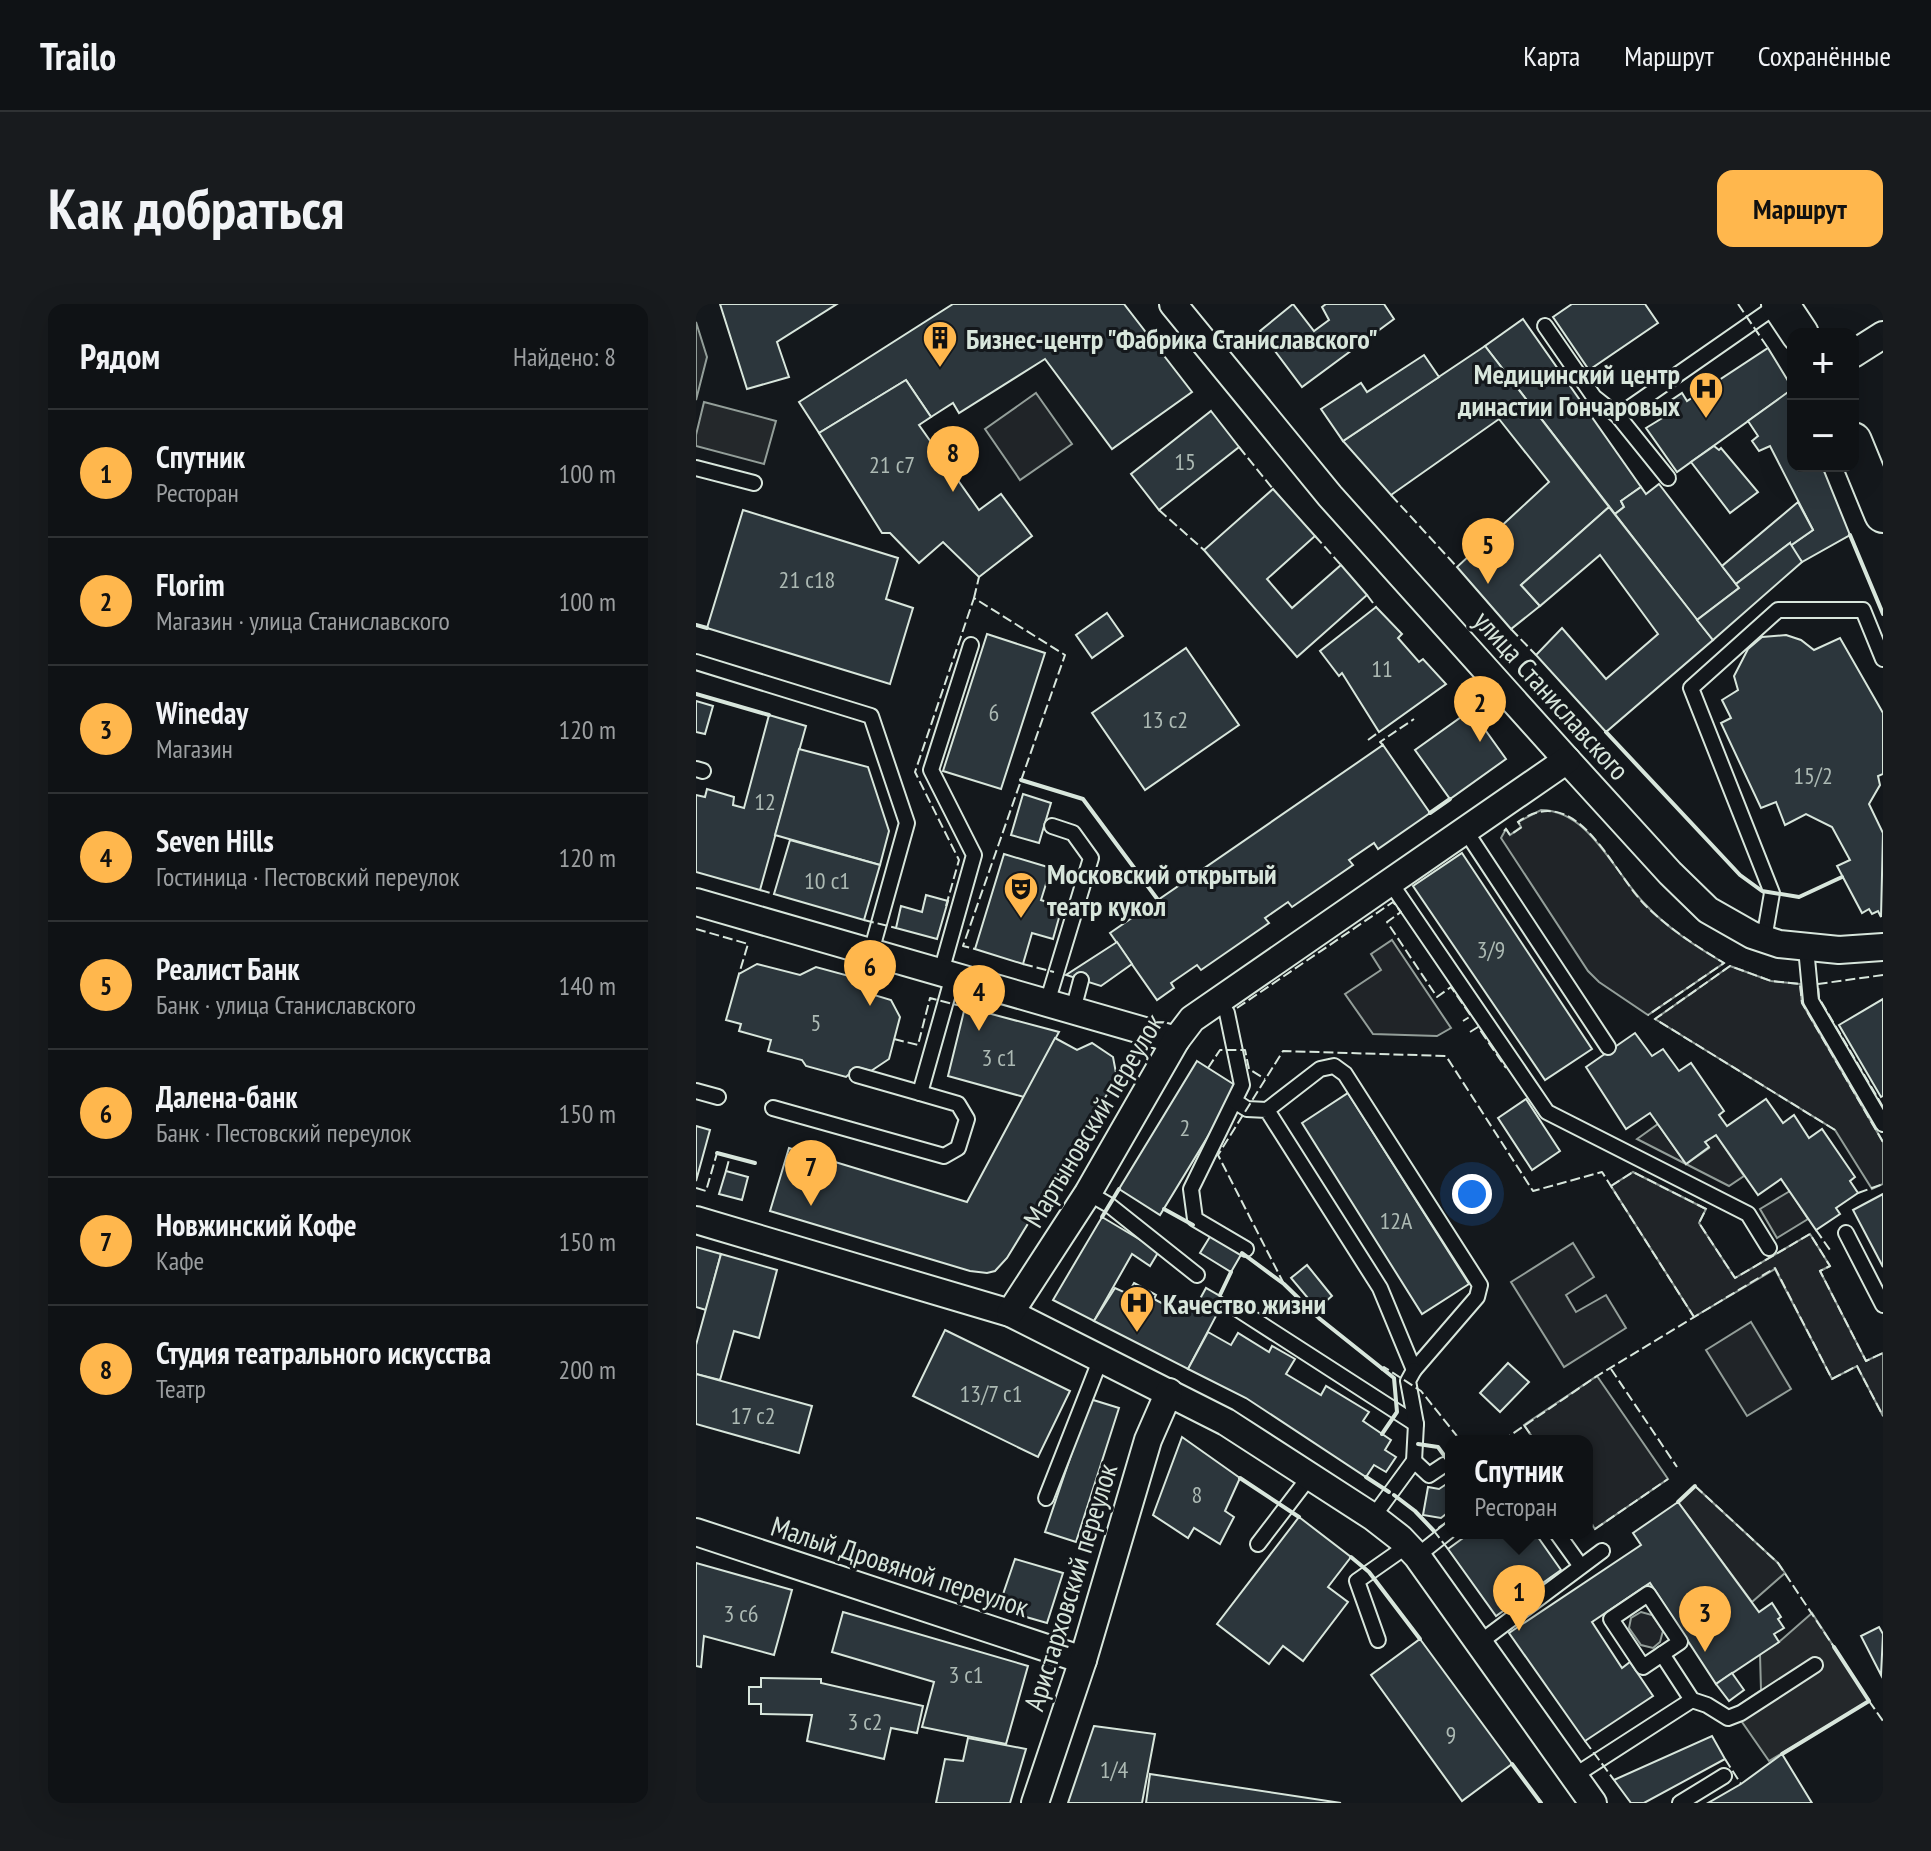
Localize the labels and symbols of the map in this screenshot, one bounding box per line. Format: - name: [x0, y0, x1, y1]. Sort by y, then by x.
- building icon: Бизнес-центр "Фабрика Станиславского": [921, 319, 959, 369]
- place label: Бизнес-центр "Фабрика Станиславского": [966, 320, 1378, 357]
- place label: Медицинский центр династии Гончаровых: [1457, 355, 1681, 424]
- hospital icon: Медицинский центр династии Гончаровых: [1687, 370, 1725, 420]
- pin: 8: [927, 426, 979, 492]
- house number: 15: [1174, 446, 1196, 477]
- house number: 21 с7: [869, 449, 915, 480]
- pin: 5: [1462, 518, 1514, 584]
- house number: 21 с18: [779, 564, 835, 595]
- street label: улица Станиславского: [1466, 602, 1638, 788]
- house number: 11: [1371, 653, 1393, 684]
- pin: 2: [1454, 676, 1506, 742]
- house number: 6: [989, 697, 999, 728]
- house number: 13 c2: [1142, 704, 1188, 735]
- house number: 15/2: [1793, 760, 1833, 791]
- house number: 12: [754, 786, 776, 817]
- place label: Московский открытый театр кукол: [1047, 855, 1277, 924]
- house number: 10 с1: [804, 865, 850, 896]
- theatre icon: Московский открытый театр кукол: [1002, 870, 1040, 920]
- house number: 3/9: [1477, 934, 1505, 965]
- pin: 6: [844, 940, 896, 1006]
- pin: 4: [953, 965, 1005, 1031]
- street label: Мартыновский переулок: [1015, 1006, 1172, 1234]
- house number: 5: [811, 1007, 821, 1038]
- house number: 3 с1: [981, 1042, 1017, 1073]
- house number: 2: [1180, 1112, 1190, 1143]
- pin: 7: [785, 1140, 837, 1206]
- your location: [1452, 1174, 1492, 1214]
- house number: 12А: [1380, 1205, 1413, 1236]
- hospital icon: Качество жизни: [1118, 1284, 1156, 1334]
- place label: Качество жизни: [1163, 1285, 1326, 1322]
- house number: 13/7 с1: [960, 1378, 1022, 1409]
- house number: 17 с2: [731, 1400, 776, 1431]
- street label: Аристарховский переулок: [1015, 1459, 1125, 1715]
- house number: 8: [1192, 1479, 1202, 1510]
- street label: Малый Дровяной переулок: [767, 1507, 1034, 1625]
- pin: 1: [1493, 1565, 1545, 1631]
- pin: 3: [1679, 1586, 1731, 1652]
- house number: 3 с6: [723, 1598, 759, 1629]
- house number: 3 с1: [948, 1659, 984, 1690]
- house number: 3 с2: [847, 1706, 883, 1737]
- house number: 9: [1446, 1719, 1456, 1750]
- house number: 1/4: [1100, 1754, 1129, 1785]

